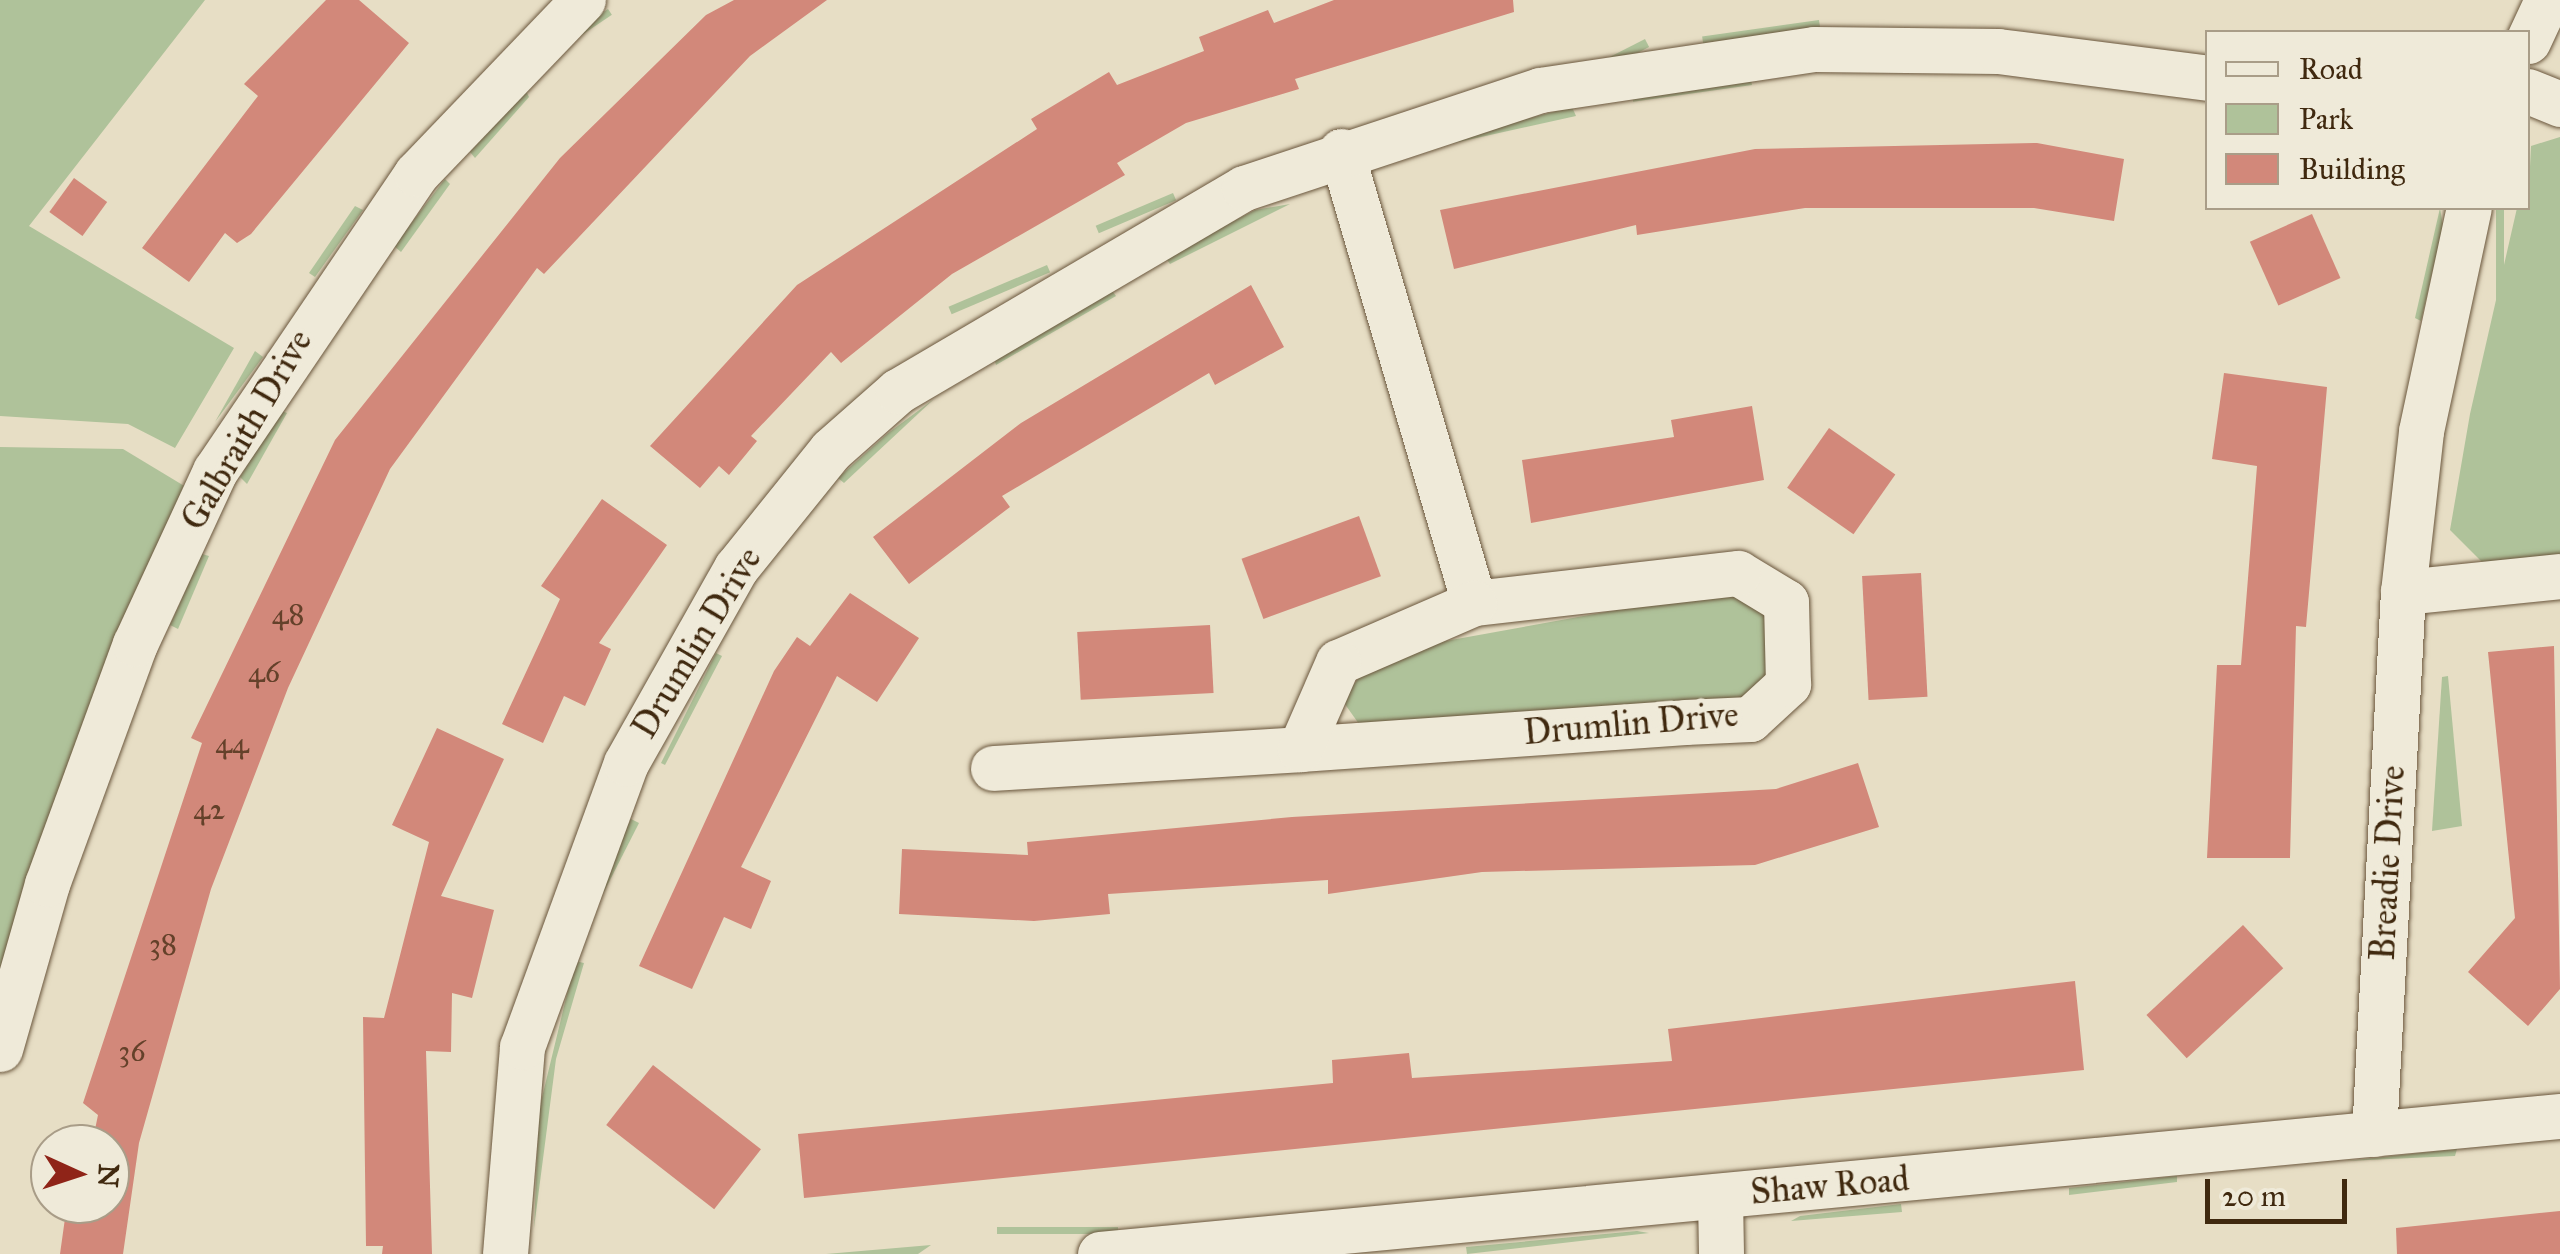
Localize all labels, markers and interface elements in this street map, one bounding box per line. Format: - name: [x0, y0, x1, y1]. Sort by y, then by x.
- legend: [2205, 30, 2530, 210]
- text: Road: [2299, 51, 2363, 87]
- text: Park: [2299, 101, 2353, 137]
- text: Building: [2299, 151, 2405, 187]
- street label: Galbraith Drive: [173, 322, 321, 538]
- street label: Drumlin Drive: [624, 540, 770, 746]
- house number: 48: [272, 596, 304, 632]
- house number: 46: [248, 654, 280, 690]
- street label: Drumlin Drive: [1522, 694, 1740, 754]
- house number: 44: [215, 725, 249, 761]
- street label: Breadie Drive: [2362, 764, 2414, 962]
- house number: 42: [193, 791, 225, 827]
- house number: 38: [149, 926, 177, 962]
- house number: 36: [118, 1033, 146, 1069]
- north arrow: [30, 1124, 130, 1224]
- street label: Shaw Road: [1749, 1158, 1911, 1214]
- scale bar: [2210, 1159, 2352, 1221]
- text: N: [90, 1163, 127, 1188]
- text: 20 m: [2222, 1178, 2286, 1214]

